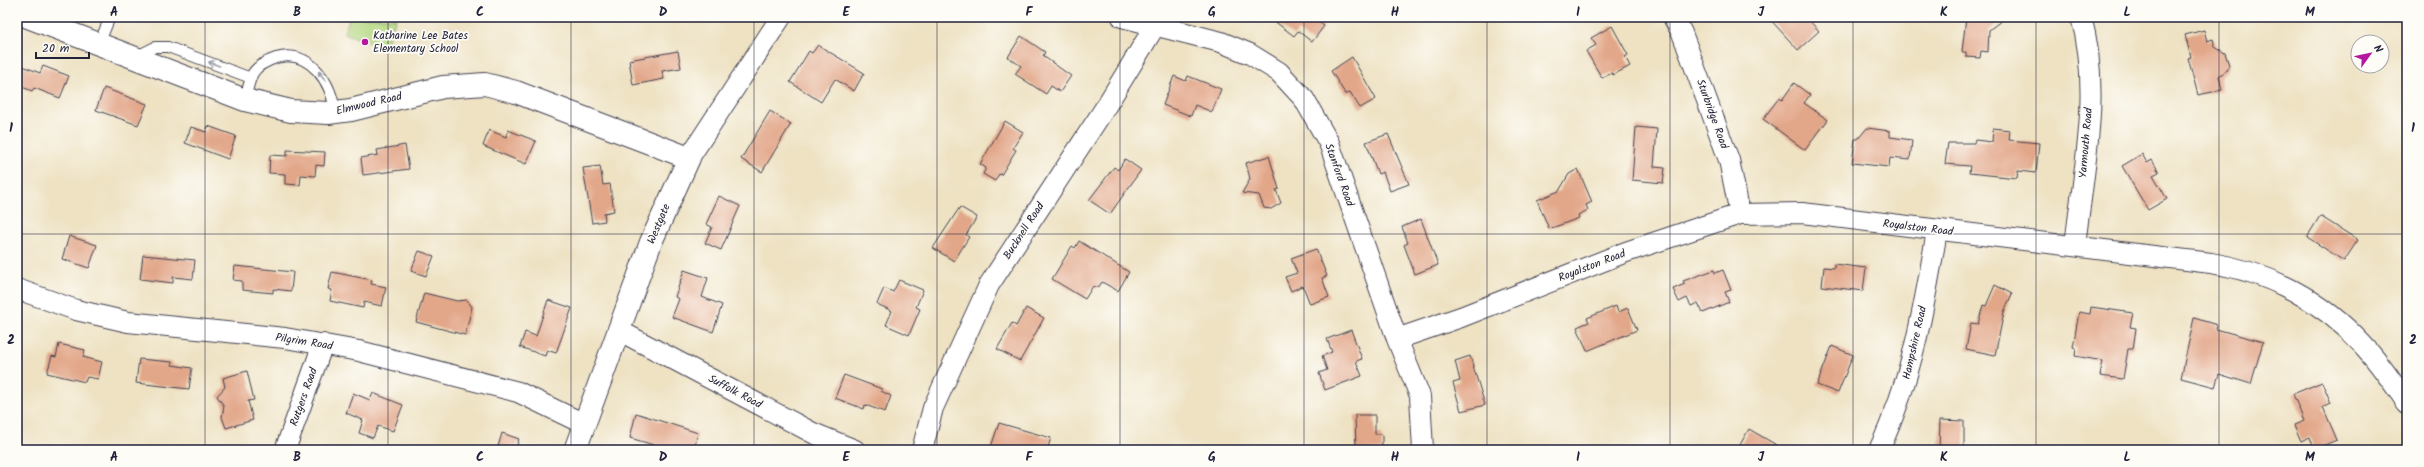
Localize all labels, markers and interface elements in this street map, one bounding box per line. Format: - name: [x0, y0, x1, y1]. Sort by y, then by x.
- text: A: [110, 2, 118, 23]
- text: B: [293, 2, 301, 23]
- text: C: [476, 2, 484, 23]
- text: D: [659, 2, 668, 23]
- text: E: [842, 2, 850, 23]
- text: F: [1025, 2, 1033, 23]
- text: G: [1208, 2, 1216, 23]
- text: H: [1391, 2, 1400, 23]
- text: I: [1576, 2, 1580, 23]
- text: J: [1758, 2, 1765, 23]
- text: K: [1940, 2, 1948, 23]
- text: L: [2123, 2, 2131, 23]
- text: M: [2305, 2, 2315, 23]
- place label: Katharine Lee Bates Elementary School: [373, 27, 468, 58]
- scale bar: [36, 34, 89, 60]
- north arrow: [2350, 34, 2390, 74]
- marker: Katharine Lee Bates Elementary School: [360, 37, 370, 47]
- text: 20 m: [42, 39, 70, 58]
- text: N: [2368, 41, 2387, 57]
- one-way arrow: [209, 60, 221, 68]
- one-way arrow: [318, 71, 326, 82]
- street label: Sturbridge Road: [1691, 77, 1733, 152]
- street label: Elmwood Road: [334, 88, 404, 120]
- street label: Yarmouth Road: [2074, 106, 2098, 179]
- text: 1: [9, 118, 13, 139]
- text: 1: [2411, 118, 2415, 139]
- street label: Stanford Road: [1319, 141, 1359, 209]
- street label: Bucknell Road: [999, 198, 1050, 263]
- street label: Westgate: [642, 201, 676, 247]
- street label: Royalston Road: [1882, 215, 1955, 241]
- street label: Royalston Road: [1556, 245, 1629, 287]
- street label: Hampshire Road: [1898, 304, 1932, 381]
- street label: Pilgrim Road: [274, 329, 335, 356]
- text: 2: [7, 330, 15, 351]
- text: 2: [2409, 330, 2417, 351]
- street label: Rutgers Road: [285, 365, 323, 429]
- street label: Suffolk Road: [705, 370, 766, 414]
- text: A: [110, 447, 118, 467]
- text: B: [293, 447, 301, 467]
- text: C: [476, 447, 484, 467]
- text: D: [659, 447, 668, 467]
- text: E: [842, 447, 850, 467]
- text: F: [1025, 447, 1033, 467]
- text: G: [1208, 447, 1216, 467]
- text: H: [1391, 447, 1400, 467]
- text: I: [1576, 447, 1580, 467]
- text: J: [1758, 447, 1765, 467]
- text: K: [1940, 447, 1948, 467]
- text: L: [2123, 447, 2131, 467]
- text: M: [2305, 447, 2315, 467]

